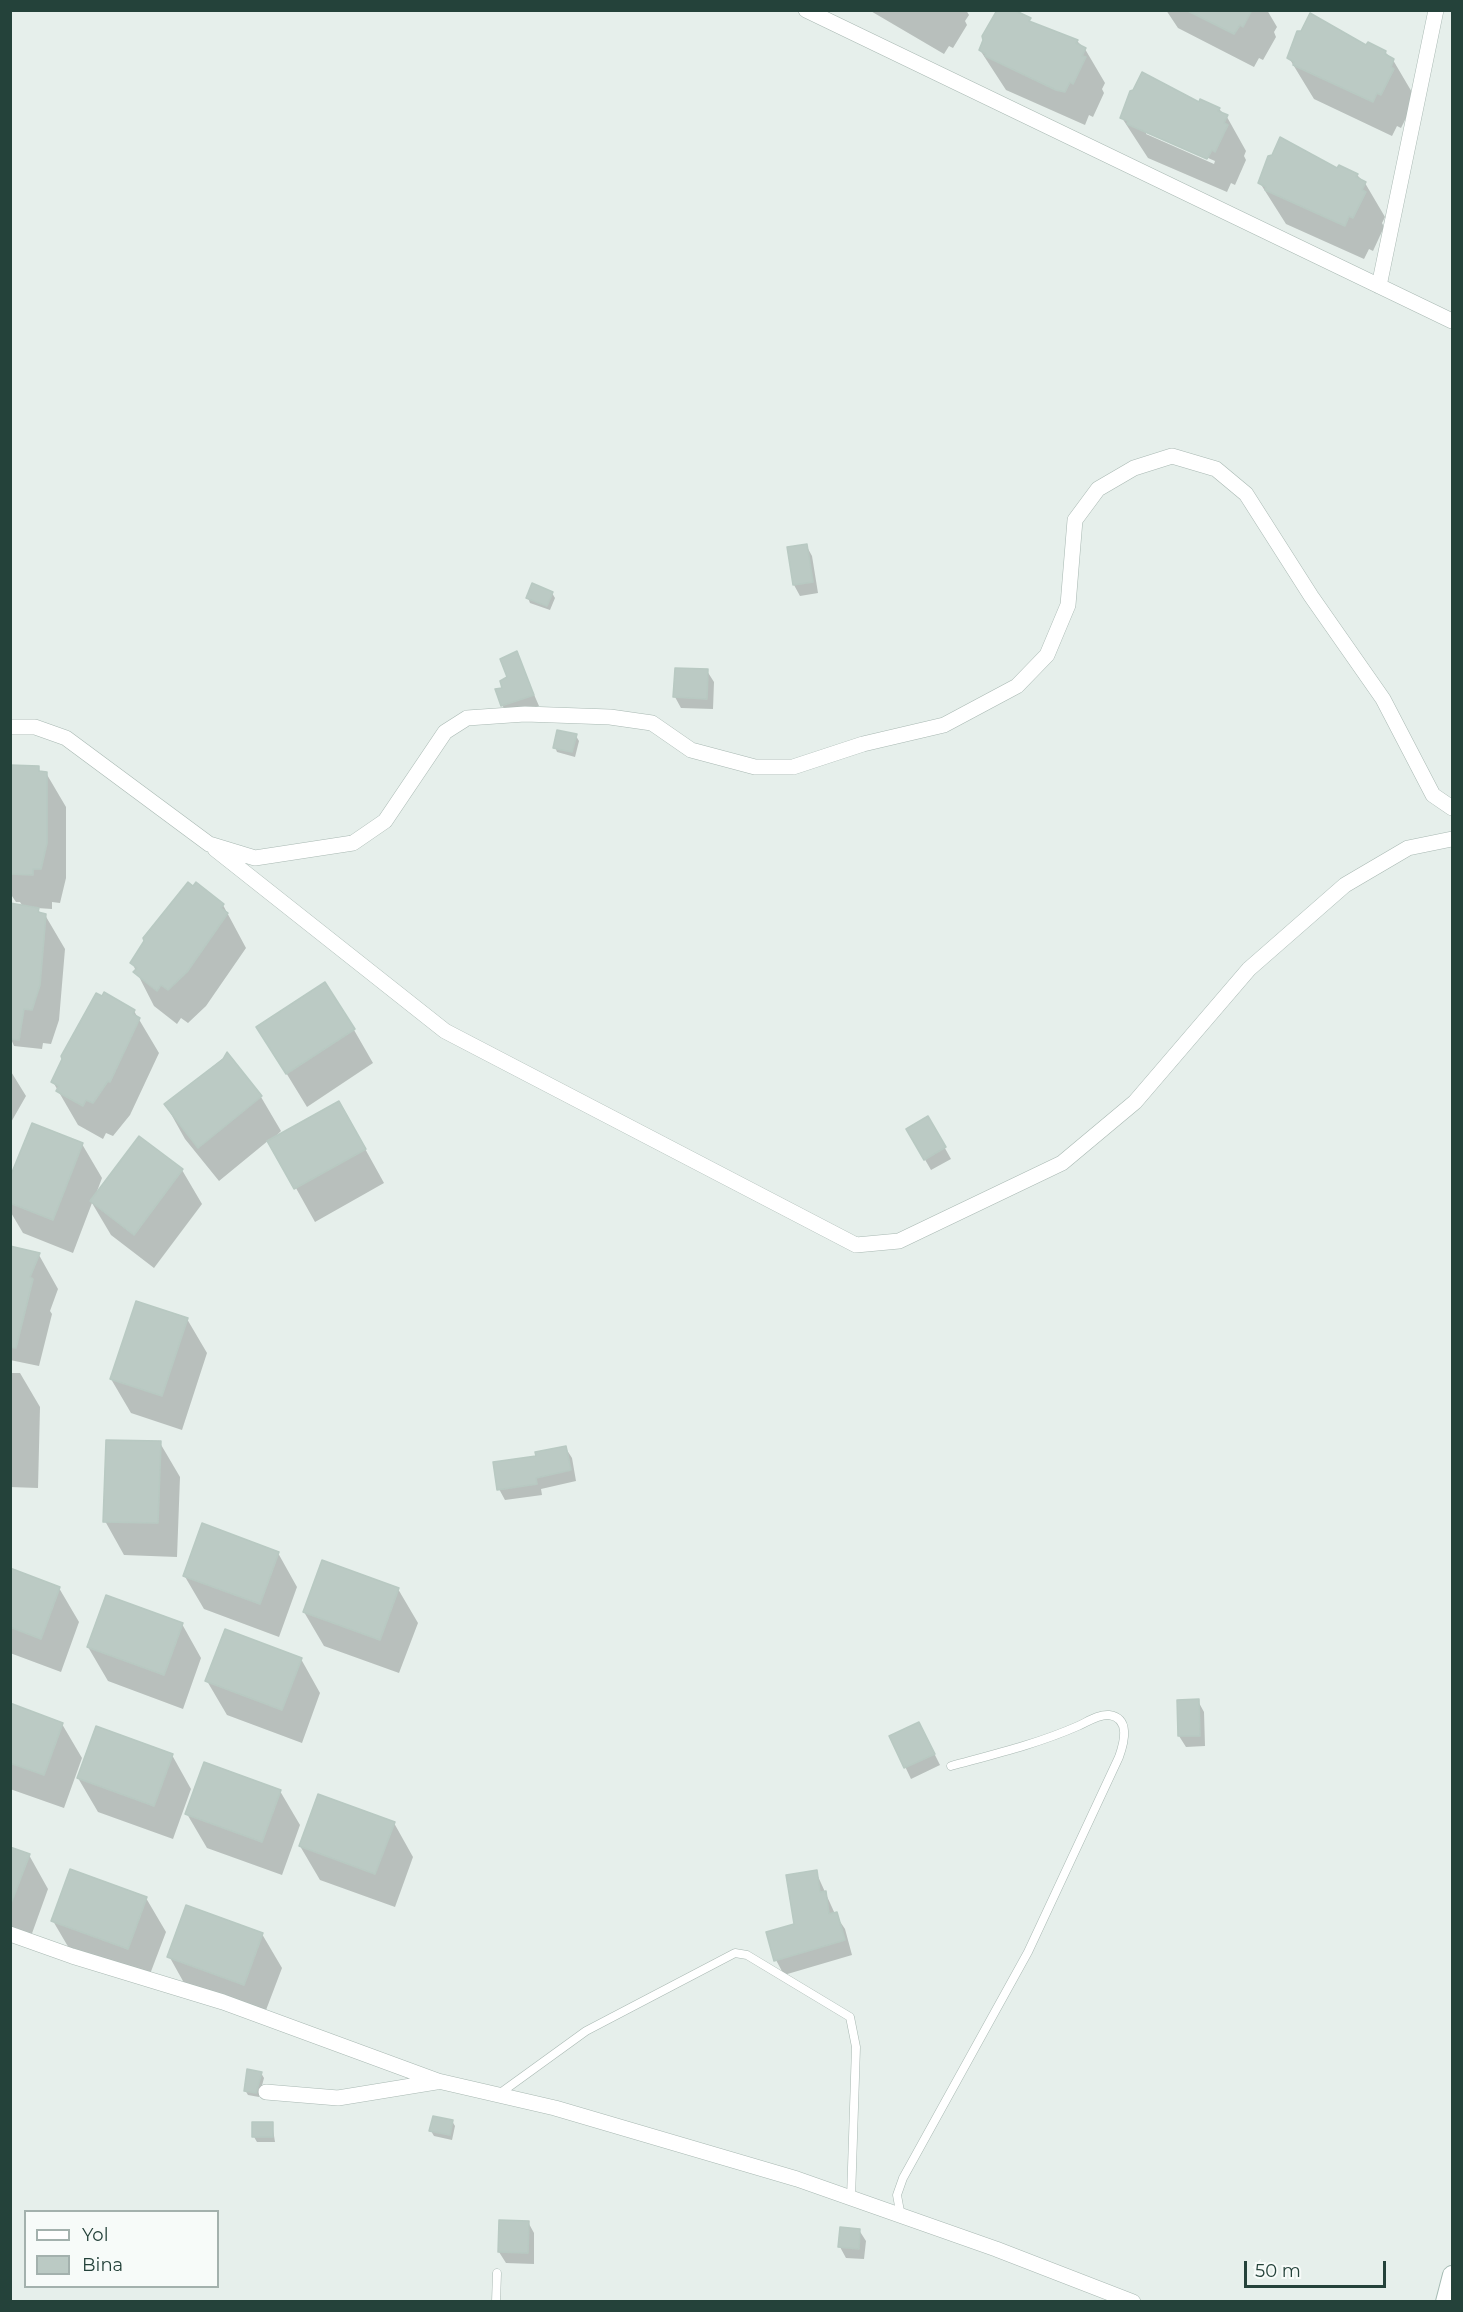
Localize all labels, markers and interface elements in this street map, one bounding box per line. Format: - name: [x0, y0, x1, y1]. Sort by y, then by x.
- legend: [24, 2210, 219, 2288]
- text: Yol: [82, 2224, 108, 2246]
- scale bar: [1247, 2249, 1390, 2287]
- text: Bina: [82, 2254, 123, 2276]
- text: 50 m: [1255, 2260, 1301, 2282]

